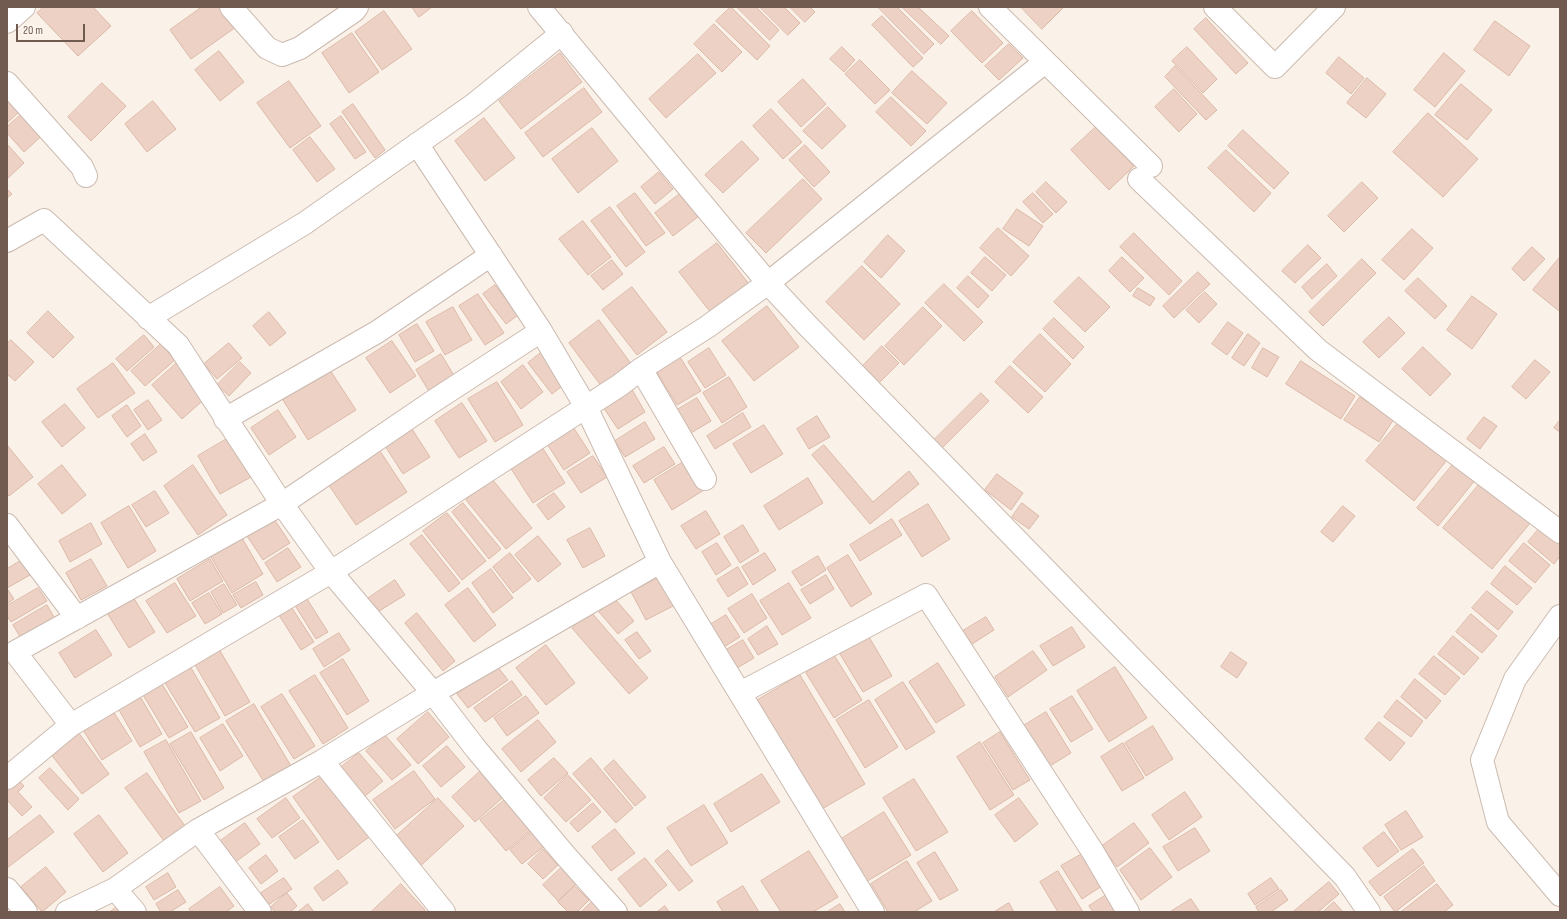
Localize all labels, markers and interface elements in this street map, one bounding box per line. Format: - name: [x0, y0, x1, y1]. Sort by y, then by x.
- scale bar: [18, 16, 87, 42]
- text: 20 m: [23, 23, 43, 38]

